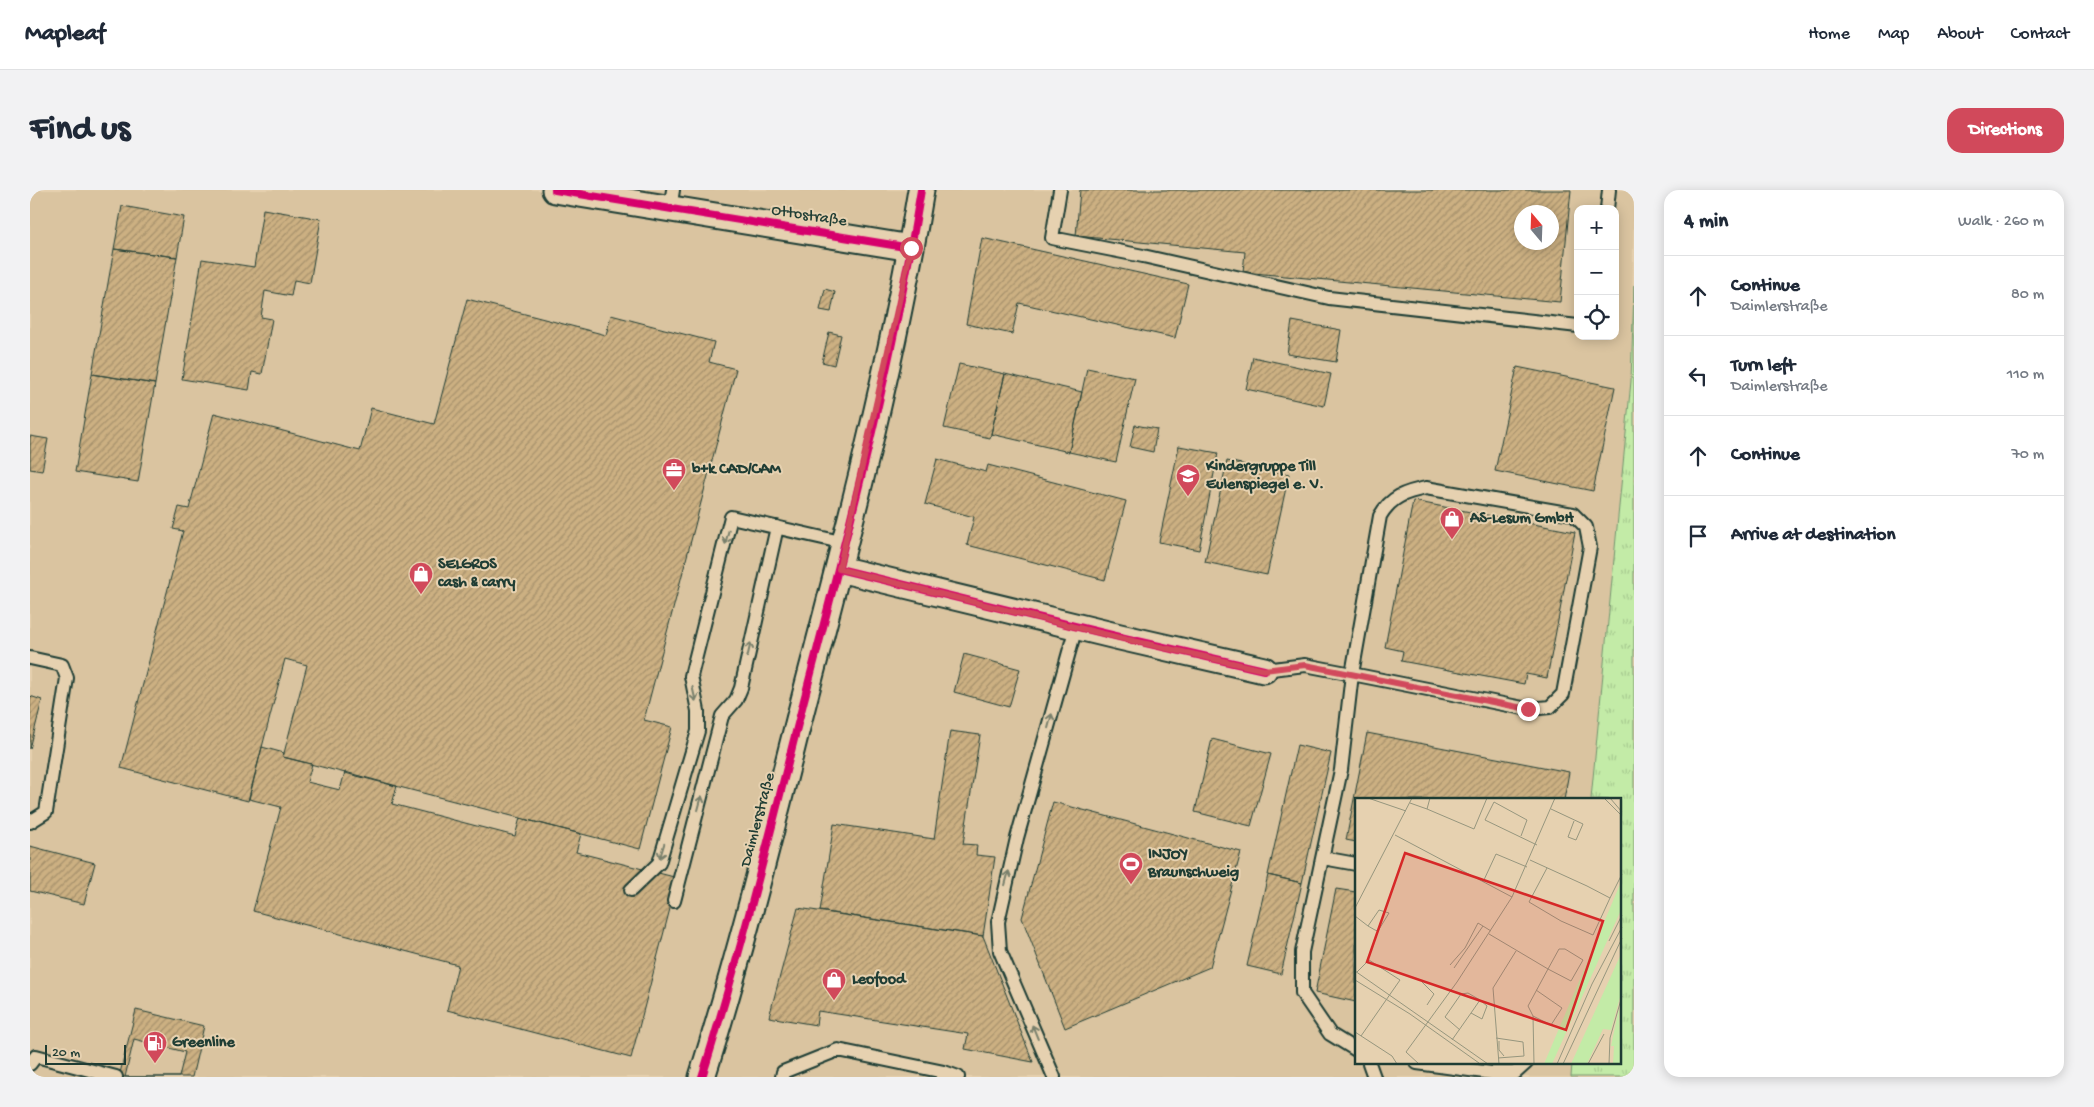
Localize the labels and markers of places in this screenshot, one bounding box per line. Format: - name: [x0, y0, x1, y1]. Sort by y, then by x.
- office icon: b+k CAD/CAM: [661, 457, 687, 491]
- place label: Kindergruppe Till Eulenspiegel e. V.: [1205, 458, 1324, 495]
- place label: b+k CAD/CAM: [691, 461, 782, 480]
- school or university icon: Kindergruppe Till Eulenspiegel e. V.: [1175, 463, 1201, 497]
- shop icon: AS-Lesum GmbH: [1439, 506, 1465, 540]
- place label: AS-Lesum GmbH: [1469, 510, 1574, 529]
- place label: SELGROS cash & carry: [438, 556, 515, 593]
- shop icon: SELGROS cash & carry: [408, 561, 434, 595]
- place label: INJOY Braunschweig: [1147, 846, 1239, 883]
- sports icon: INJOY Braunschweig: [1118, 851, 1144, 885]
- shop icon: Leofood: [821, 967, 847, 1001]
- place label: Leofood: [852, 970, 907, 990]
- fuel station icon: Greenline: [142, 1030, 168, 1064]
- place label: Greenline: [172, 1034, 235, 1053]

